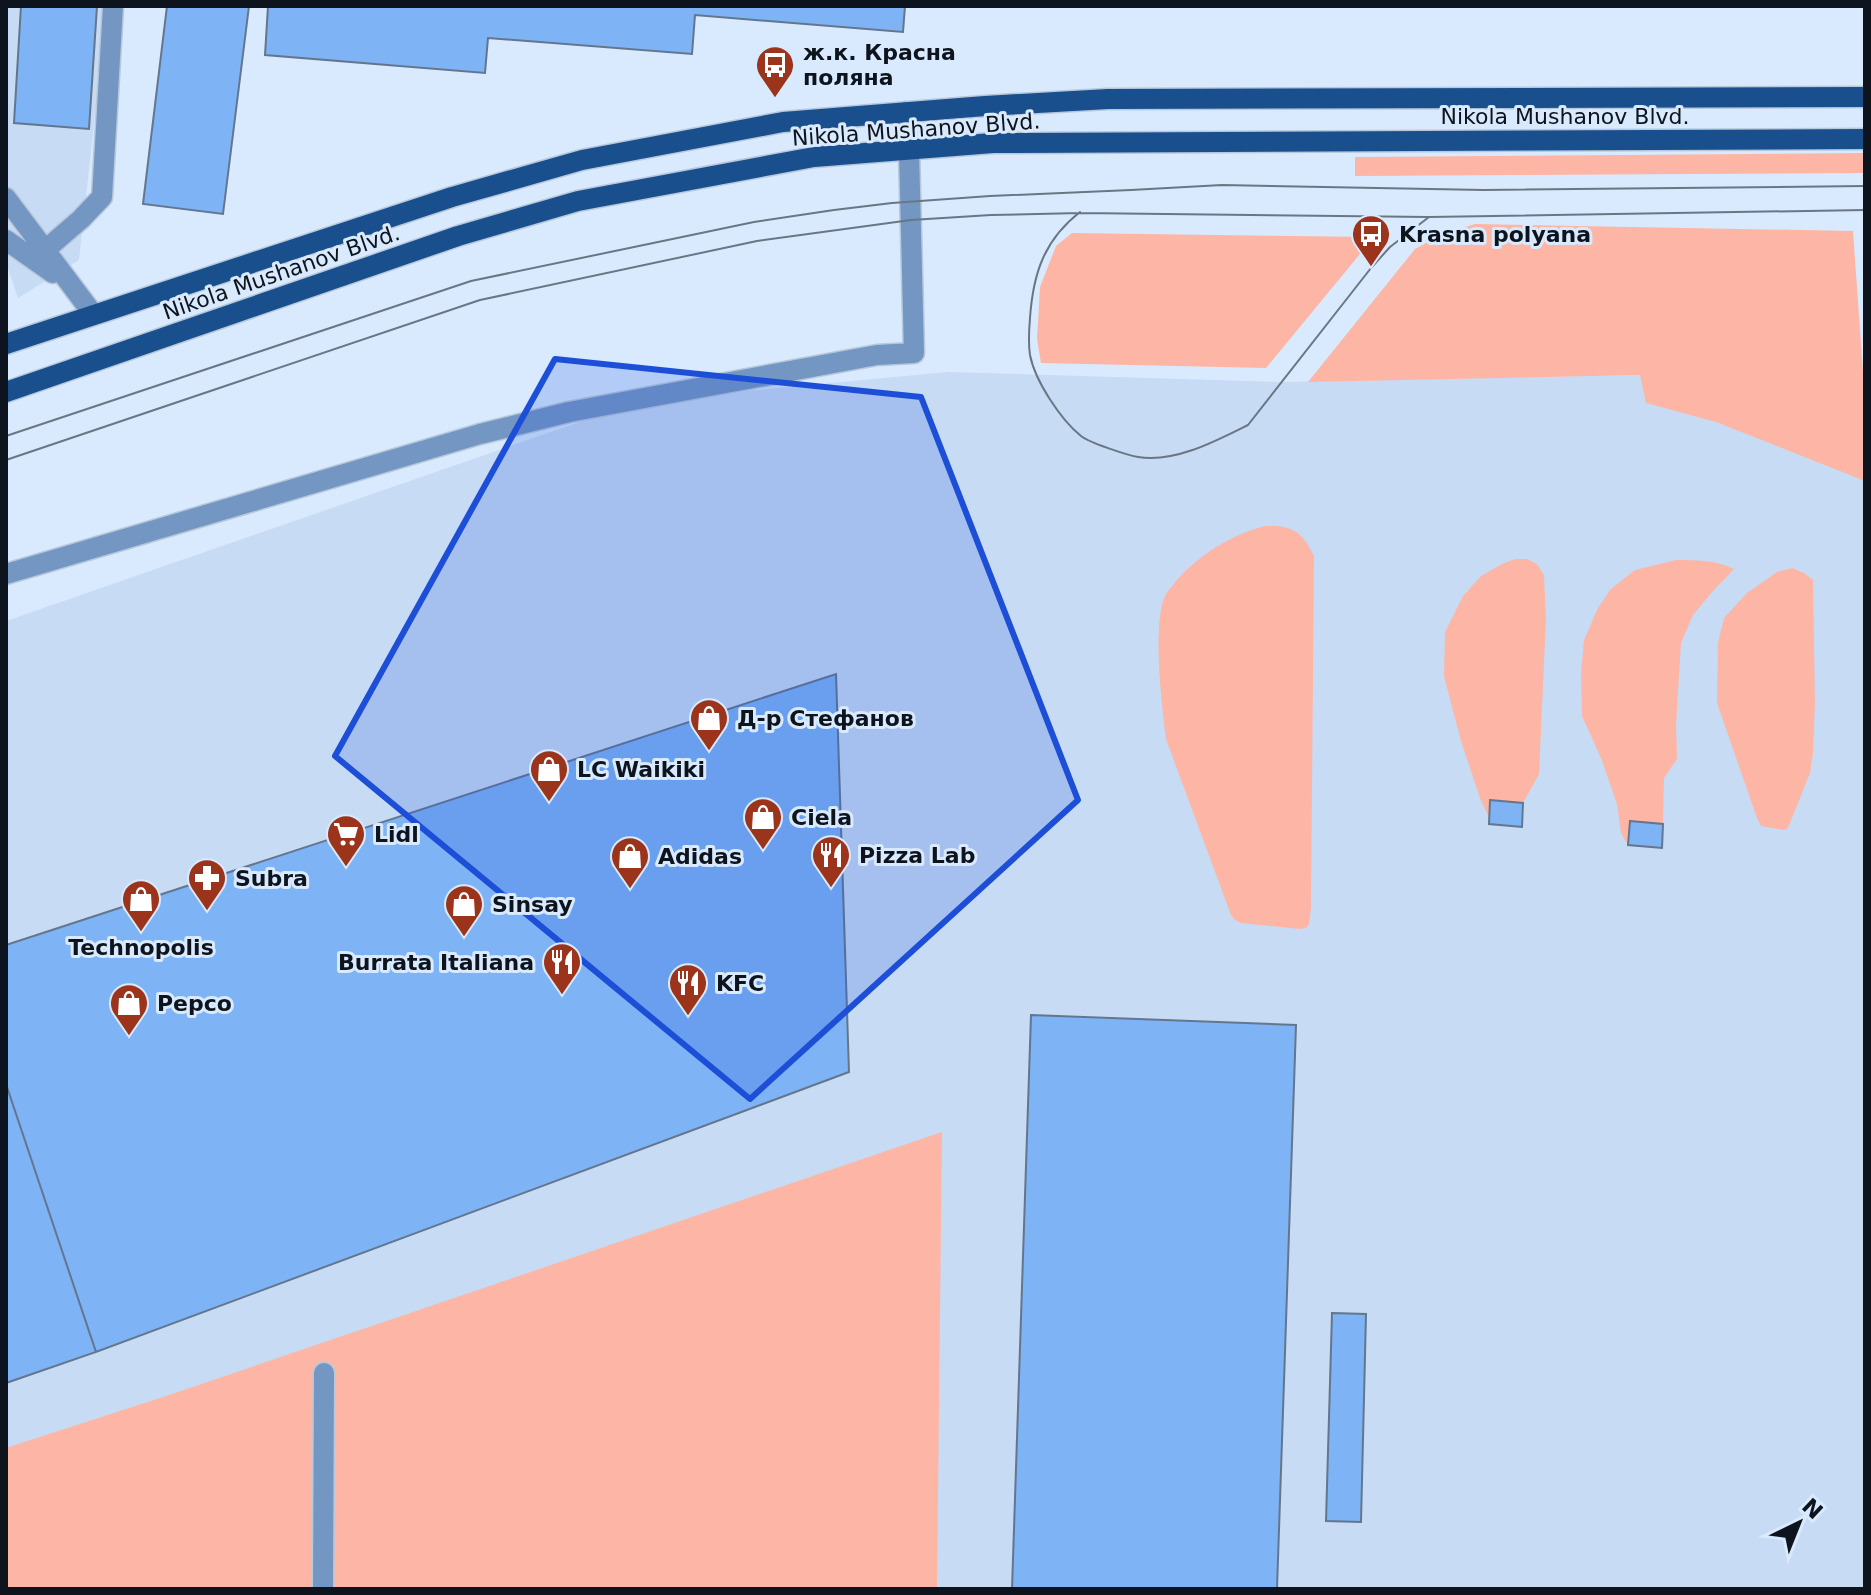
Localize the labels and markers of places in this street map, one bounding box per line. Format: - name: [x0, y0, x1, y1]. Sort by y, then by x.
- place label: ж.к. Красна поляна: [803, 40, 956, 90]
- bus stop icon: ж.к. Красна поляна: [754, 44, 796, 99]
- bus stop icon: Krasna polyana: [1350, 213, 1392, 268]
- place label: Krasna polyana: [1399, 222, 1591, 247]
- shop icon: Д-р Стефанов: [688, 697, 730, 752]
- place label: Д-р Стефанов: [737, 706, 914, 731]
- shop icon: LC Waikiki: [528, 748, 570, 803]
- place label: LC Waikiki: [577, 757, 705, 782]
- shop icon: Ciela: [742, 796, 784, 851]
- place label: Ciela: [791, 805, 852, 830]
- supermarket icon: Lidl: [325, 813, 367, 868]
- place label: Lidl: [374, 822, 419, 847]
- restaurant icon: Pizza Lab: [810, 834, 852, 889]
- shop icon: Adidas: [609, 835, 651, 890]
- place label: Pizza Lab: [859, 843, 975, 868]
- place label: Adidas: [658, 844, 742, 869]
- pharmacy icon: Subra: [186, 857, 228, 912]
- place label: Subra: [235, 866, 308, 891]
- shop icon: Technopolis: [120, 878, 162, 933]
- shop icon: Sinsay: [443, 883, 485, 938]
- place label: Sinsay: [492, 892, 573, 917]
- place label: Technopolis: [68, 935, 214, 960]
- restaurant icon: Burrata Italiana: [541, 941, 583, 996]
- place label: Burrata Italiana: [338, 950, 534, 975]
- restaurant icon: KFC: [667, 962, 709, 1017]
- place label: KFC: [716, 971, 764, 996]
- shop icon: Pepco: [108, 982, 150, 1037]
- place label: Pepco: [157, 991, 232, 1016]

